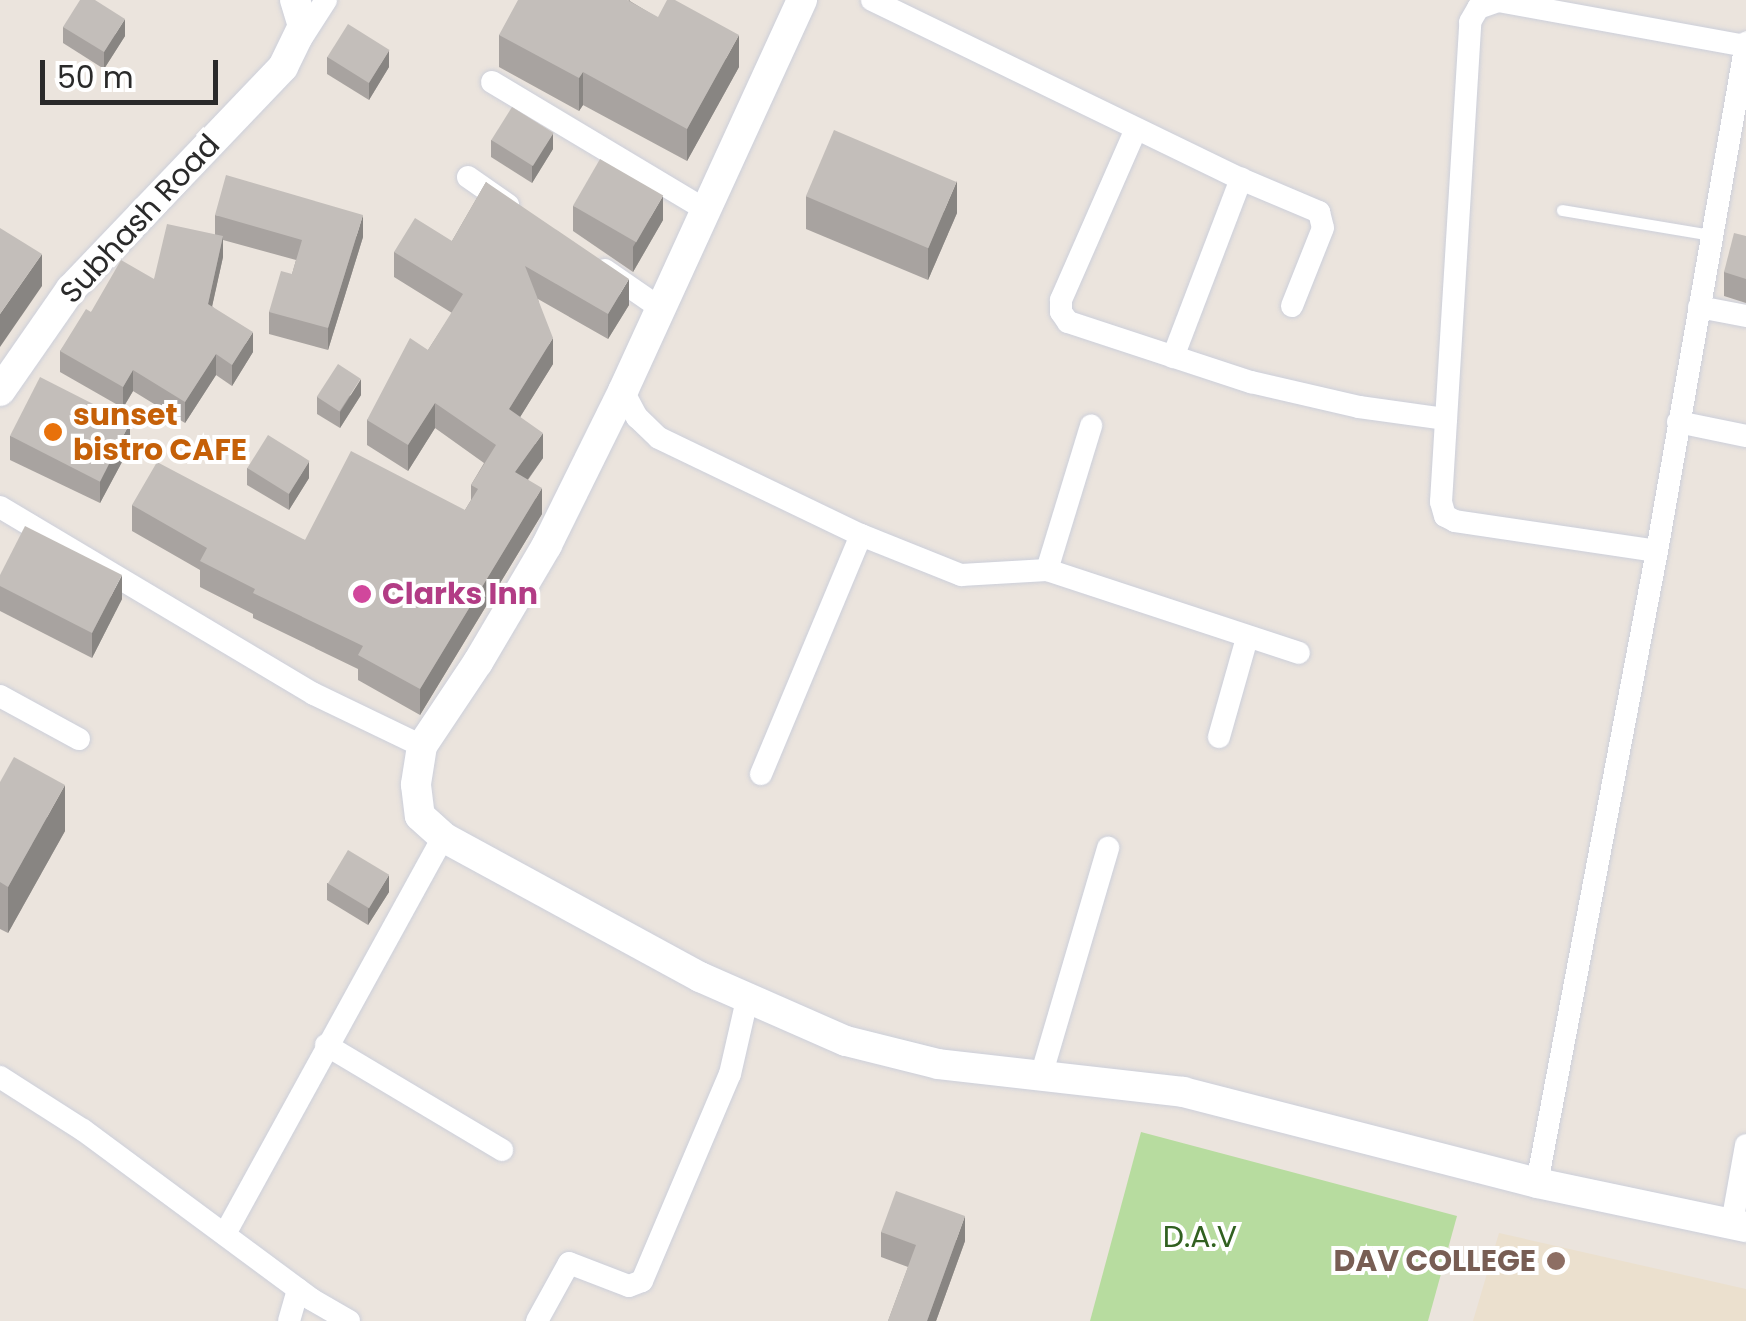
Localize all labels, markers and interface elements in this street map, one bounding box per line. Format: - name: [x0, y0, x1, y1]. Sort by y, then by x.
- scale bar: [45, 40, 222, 102]
- text: 50 m: [57, 56, 134, 99]
- street label: Subhash Road: [53, 127, 227, 311]
- place label: sunset bistro CAFE: [73, 397, 247, 468]
- marker: sunset bistro CAFE: [42, 421, 64, 443]
- place label: Clarks Inn: [382, 576, 538, 612]
- marker: Clarks Inn: [351, 583, 373, 605]
- park label: D.A.V: [1163, 1219, 1237, 1255]
- place label: DAV COLLEGE: [1333, 1243, 1536, 1279]
- marker: DAV COLLEGE: [1545, 1250, 1567, 1272]

